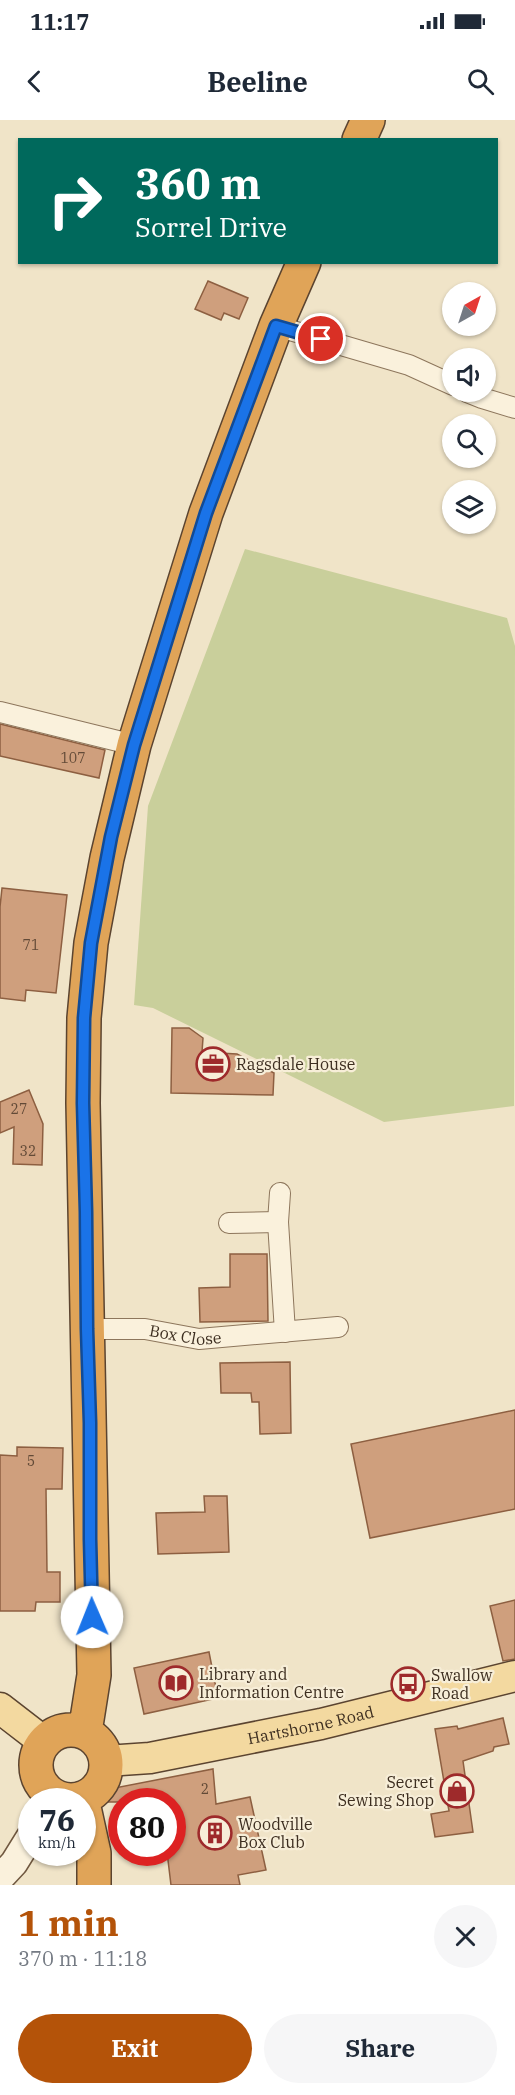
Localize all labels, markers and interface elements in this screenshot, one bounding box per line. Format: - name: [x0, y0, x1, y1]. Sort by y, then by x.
- text: 11:17: [30, 7, 89, 36]
- text: Beeline: [207, 64, 308, 99]
- icon: back: [18, 65, 51, 98]
- icon: search: [464, 65, 497, 98]
- text: 360 m: [135, 156, 261, 211]
- icon: right: [36, 162, 114, 240]
- text: Sorrel Drive: [135, 209, 287, 244]
- north arrow: [442, 282, 496, 336]
- map controls: [442, 282, 496, 534]
- pin: [295, 313, 346, 364]
- icon: arrive: [304, 322, 337, 355]
- button: sound: [442, 348, 496, 402]
- button: search: [442, 414, 496, 468]
- button: layers: [442, 480, 496, 534]
- house number: 107: [60, 749, 86, 767]
- house number: 71: [23, 936, 39, 954]
- office icon: Ragsdale House: [195, 1046, 231, 1082]
- place label: Ragsdale House: [236, 1054, 355, 1074]
- house number: 27: [11, 1100, 27, 1118]
- house number: 32: [20, 1142, 36, 1160]
- street label: Box Close: [148, 1320, 222, 1349]
- house number: 5: [27, 1452, 35, 1470]
- position arrow: [60, 1585, 124, 1649]
- place label: Library and Information Centre: [199, 1664, 344, 1702]
- library icon: Library and Information Centre: [158, 1665, 194, 1701]
- place label: Swallow Road: [431, 1665, 493, 1703]
- bus stop icon: Swallow Road: [390, 1666, 426, 1702]
- street label: Hartshorne Road: [246, 1701, 376, 1748]
- place label: Secret Sewing Shop: [338, 1772, 434, 1810]
- shop icon: Secret Sewing Shop: [439, 1773, 475, 1809]
- house number: 2: [201, 1780, 209, 1798]
- speed limit sign: 80: [108, 1788, 186, 1866]
- text: 76: [39, 1800, 75, 1839]
- place label: Woodville Box Club: [238, 1814, 313, 1852]
- building icon: Woodville Box Club: [197, 1815, 233, 1851]
- text: km/h: [38, 1833, 76, 1852]
- text: 1 min: [18, 1899, 119, 1946]
- button: close: [434, 1905, 497, 1968]
- text: 370 m · 11:18: [18, 1945, 147, 1972]
- button: Exit: [18, 2014, 252, 2083]
- button: Share: [264, 2014, 497, 2083]

